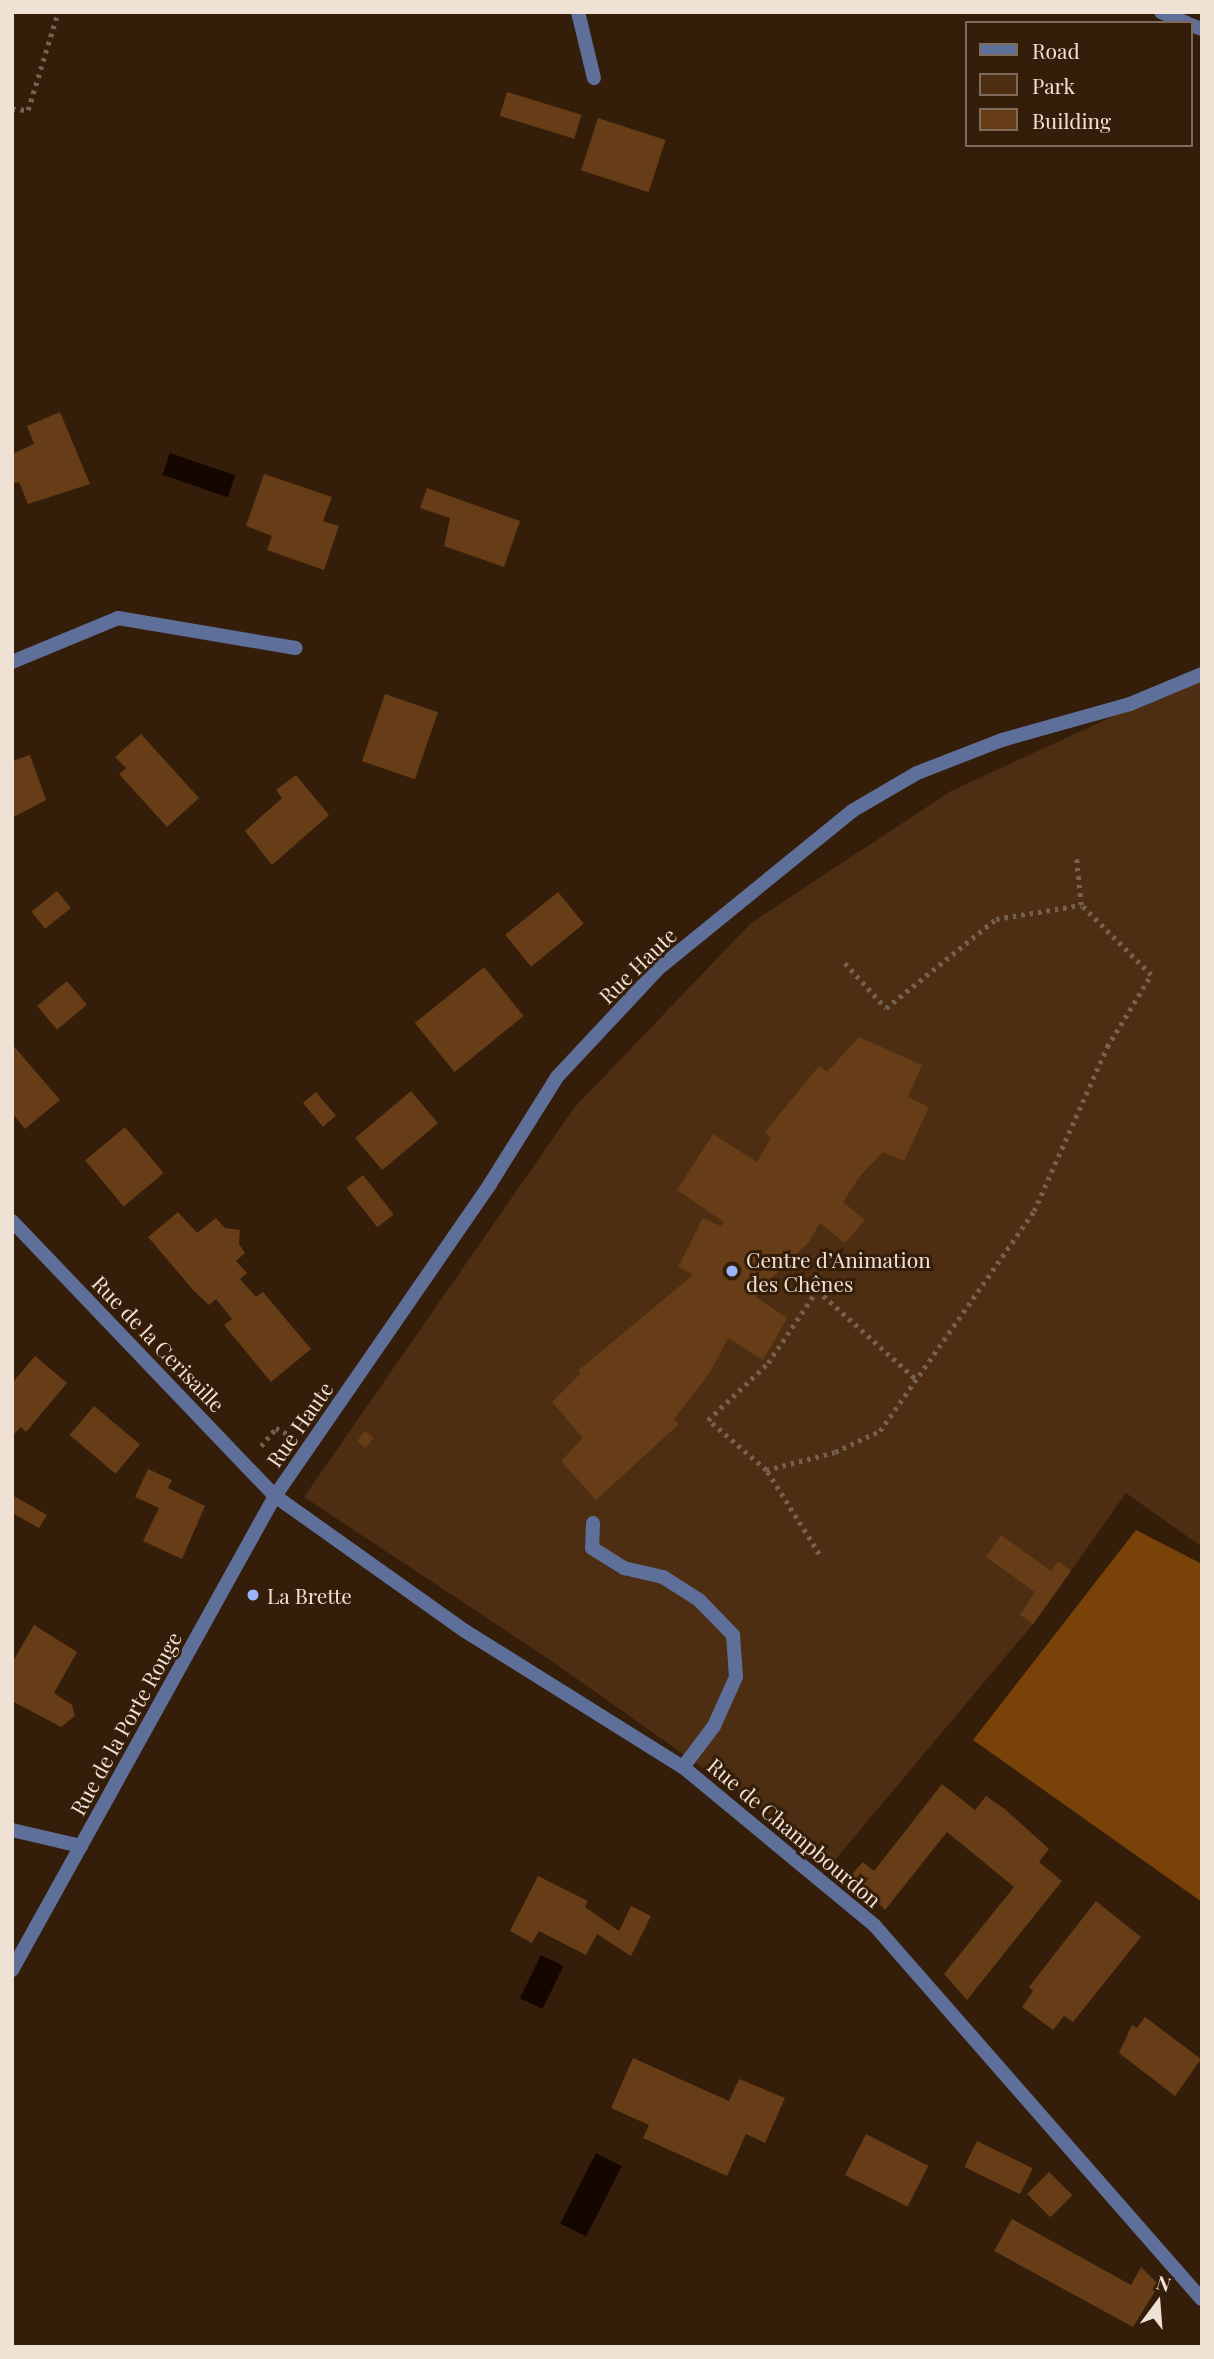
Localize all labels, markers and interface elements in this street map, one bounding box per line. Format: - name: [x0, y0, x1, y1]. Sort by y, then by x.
- legend: [965, 21, 1193, 147]
- text: Road: [1032, 36, 1080, 64]
- text: Park: [1032, 71, 1075, 99]
- text: Building: [1032, 106, 1111, 134]
- street label: Rue Haute: [593, 922, 681, 1008]
- place label: Centre d’Animation des Chênes: [746, 1246, 931, 1296]
- marker: Centre d’Animation des Chênes: [724, 1263, 740, 1279]
- street label: Rue de la Cerisaille: [87, 1269, 231, 1417]
- street label: Rue Haute: [261, 1377, 337, 1471]
- place label: La Brette: [267, 1582, 352, 1608]
- marker: La Brette: [245, 1587, 261, 1603]
- street label: Rue de la Porte Rouge: [64, 1627, 186, 1819]
- street label: Rue de Champbourdon: [703, 1752, 887, 1912]
- north arrow: [1123, 2268, 1193, 2338]
- text: N: [1154, 2268, 1174, 2297]

